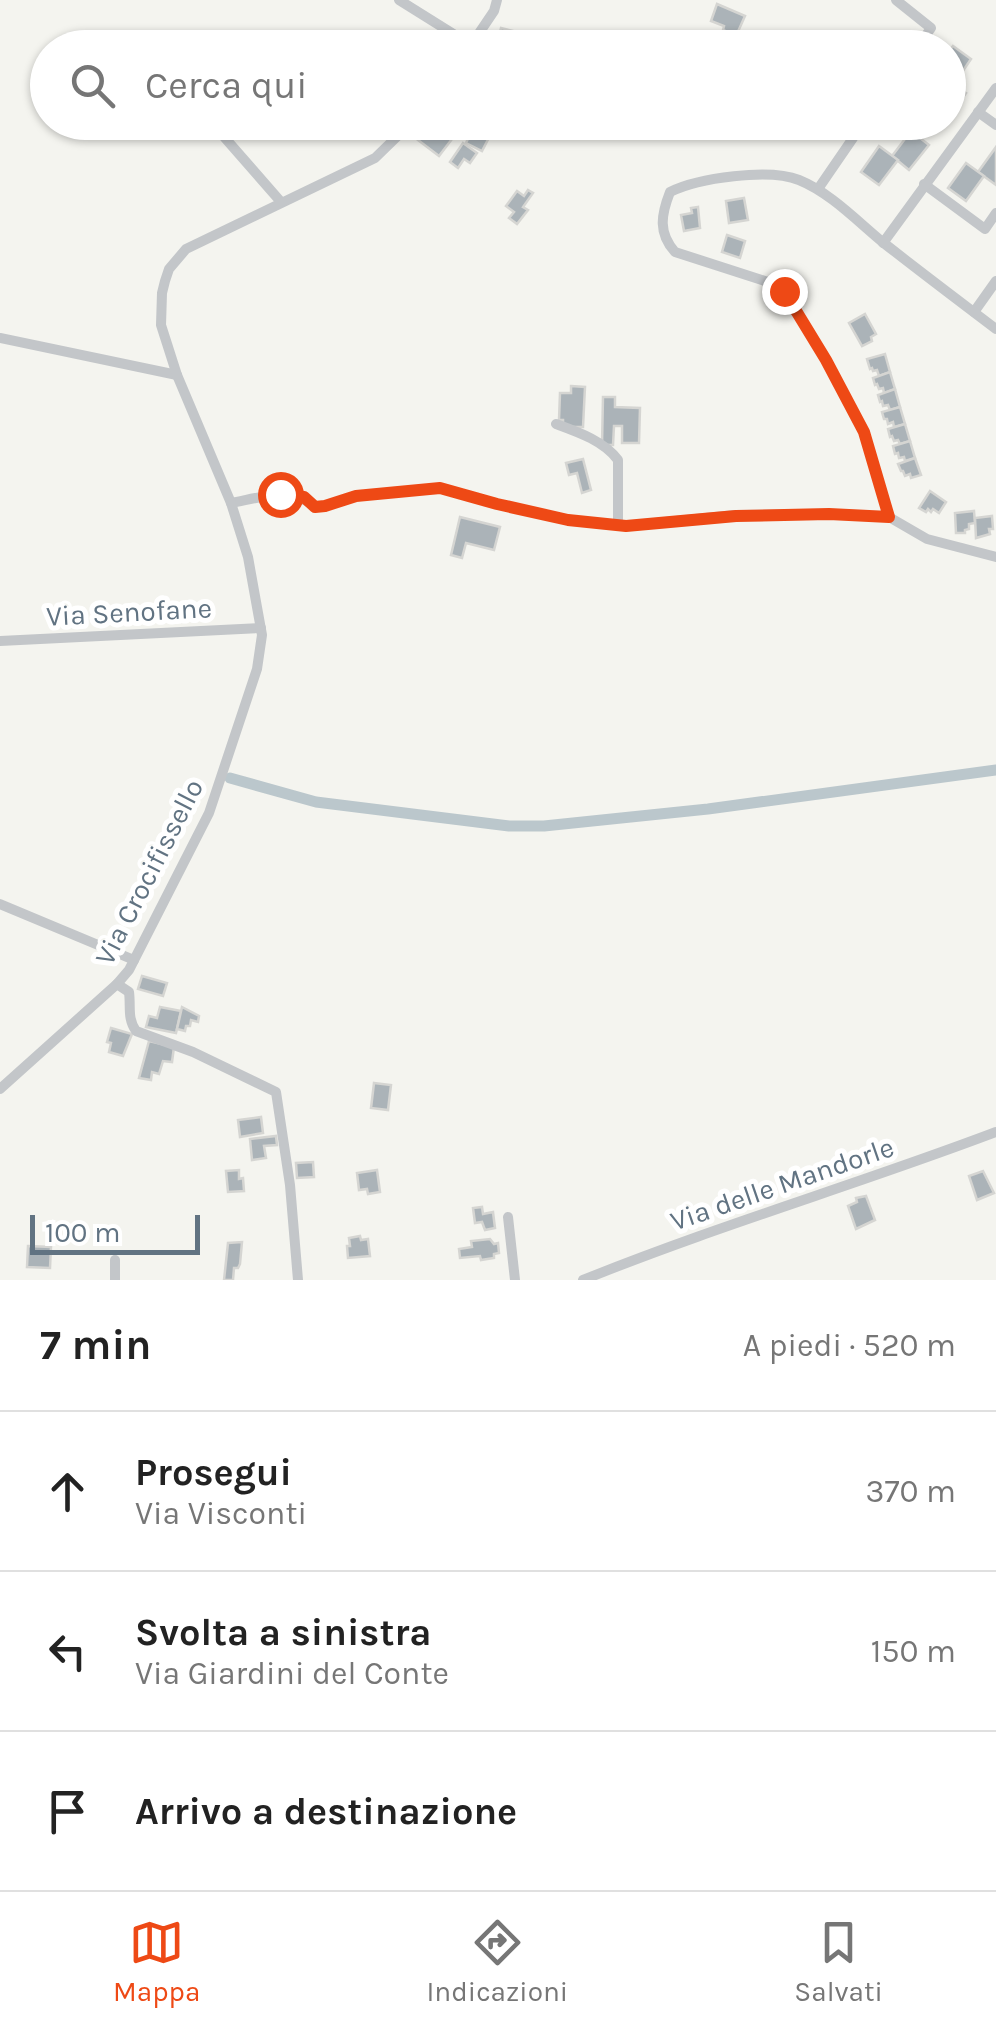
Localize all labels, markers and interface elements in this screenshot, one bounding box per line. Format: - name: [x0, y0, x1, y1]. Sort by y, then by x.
- search box: [30, 30, 966, 140]
- icon: search: [65, 58, 120, 113]
- text: Cerca qui: [145, 63, 308, 108]
- route end: [762, 269, 808, 315]
- route start: [258, 472, 304, 518]
- street label: Via Senofane: [45, 591, 213, 633]
- street label: Via Crocifissello: [88, 774, 210, 970]
- street label: Via delle Mandorle: [666, 1130, 898, 1238]
- scale bar: [30, 1210, 200, 1254]
- text: 100 m: [45, 1216, 120, 1249]
- text: 7 min: [40, 1320, 151, 1370]
- text: A piedi · 520 m: [743, 1327, 956, 1364]
- text: Prosegui: [135, 1450, 292, 1495]
- icon: ahead: [40, 1464, 95, 1519]
- text: 370 m: [866, 1473, 956, 1510]
- text: Via Visconti: [135, 1495, 307, 1532]
- text: Svolta a sinistra: [135, 1610, 432, 1655]
- icon: left: [40, 1624, 95, 1679]
- text: 150 m: [871, 1633, 956, 1670]
- text: Via Giardini del Conte: [135, 1655, 449, 1692]
- icon: arrive: [40, 1784, 95, 1839]
- text: Arrivo a destinazione: [135, 1789, 517, 1834]
- tab: Mappa: [113, 1915, 200, 2008]
- tab: Indicazioni: [426, 1915, 568, 2008]
- tab: Salvati: [794, 1915, 883, 2008]

